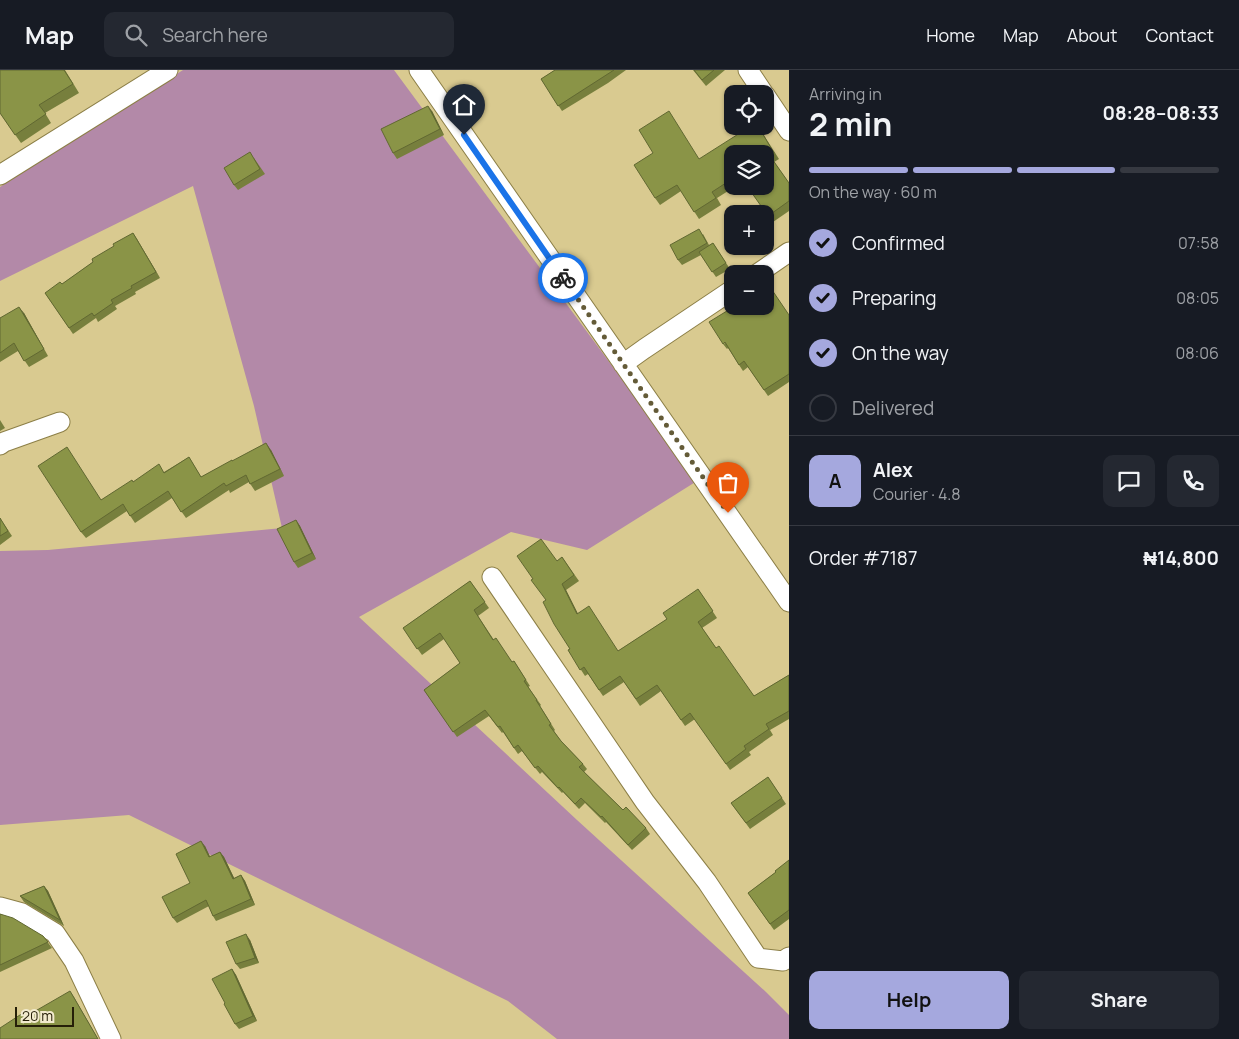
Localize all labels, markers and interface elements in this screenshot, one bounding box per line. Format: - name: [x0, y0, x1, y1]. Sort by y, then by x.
- search box: [104, 12, 454, 57]
- text: Map: [25, 18, 74, 51]
- icon: search: [122, 21, 150, 49]
- text: Search here: [162, 22, 268, 48]
- text: Home: [926, 23, 975, 47]
- text: Map: [1003, 23, 1039, 47]
- text: About: [1067, 23, 1117, 47]
- text: Contact: [1145, 23, 1214, 47]
- text: Arriving in: [809, 83, 882, 105]
- pin: [443, 84, 485, 135]
- map controls: [724, 85, 774, 315]
- button: locate: [724, 85, 774, 135]
- icon: home: [450, 91, 478, 119]
- text: 08:28–08:33: [1102, 100, 1219, 126]
- text: 2 min: [809, 102, 892, 146]
- button: layers: [724, 145, 774, 195]
- text: On the way · 60 m: [809, 181, 937, 203]
- button: +: [724, 205, 774, 255]
- icon: check: [809, 229, 837, 257]
- text: Confirmed: [852, 230, 945, 256]
- text: 07:58: [1178, 232, 1219, 254]
- courier: [538, 253, 588, 303]
- icon: bike: [549, 264, 577, 292]
- button: −: [724, 265, 774, 315]
- icon: check: [809, 284, 837, 312]
- text: Preparing: [852, 285, 937, 311]
- text: 08:05: [1176, 287, 1219, 309]
- icon: check: [809, 339, 837, 367]
- text: On the way: [852, 340, 949, 366]
- text: 08:06: [1175, 342, 1219, 364]
- text: Delivered: [852, 395, 934, 421]
- button: chat: [1103, 455, 1155, 507]
- button: phone: [1167, 455, 1219, 507]
- text: Alex: [873, 457, 913, 483]
- pin: [707, 462, 749, 513]
- text: A: [829, 468, 841, 494]
- icon: bag: [714, 469, 742, 497]
- text: Courier · 4.8: [873, 483, 961, 505]
- text: Order #7187: [809, 545, 917, 571]
- text: ₦14,800: [1143, 545, 1219, 571]
- button: Help: [809, 971, 1009, 1029]
- button: Share: [1019, 971, 1219, 1029]
- scale bar: [15, 1004, 74, 1027]
- text: 20 m: [22, 1006, 53, 1025]

